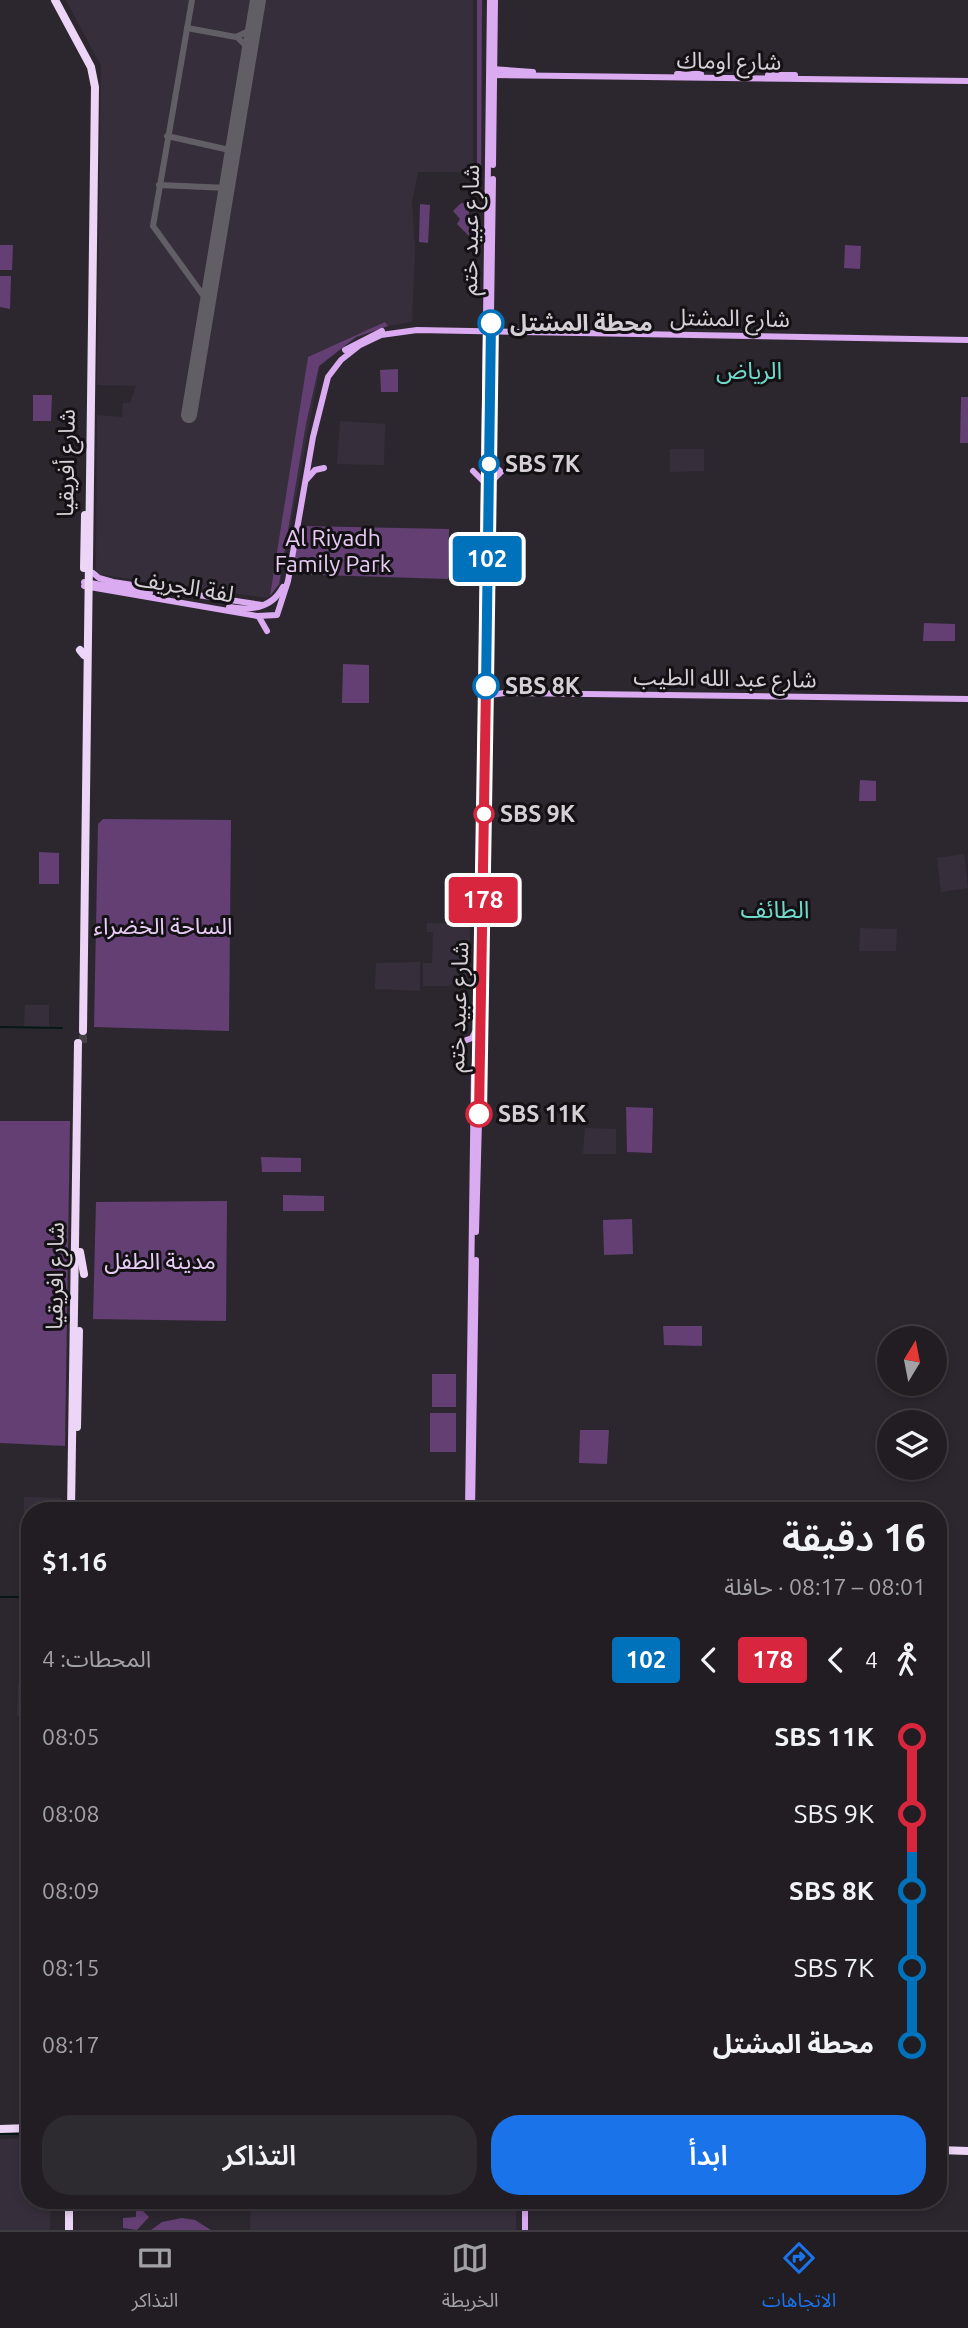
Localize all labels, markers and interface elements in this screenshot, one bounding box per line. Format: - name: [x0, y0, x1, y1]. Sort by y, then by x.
- street label: شارع اوماك: [676, 47, 782, 79]
- street label: شارع عبيد ختم: [456, 164, 488, 296]
- street label: شارع المشتل: [670, 304, 790, 336]
- marker: محطة المشتل: [478, 310, 504, 336]
- place label: محطة المشتل: [510, 310, 653, 337]
- district label: الرياض: [716, 357, 782, 385]
- street label: شارع أفريقيا: [51, 409, 84, 517]
- place label: SBS 7K: [505, 451, 581, 476]
- marker: SBS 7K: [479, 454, 499, 474]
- park label: Al Riyadh Family Park: [275, 525, 392, 576]
- line badge: 102: [447, 536, 527, 582]
- text: 102: [467, 545, 507, 572]
- street label: لفة الجريف: [132, 564, 236, 609]
- street label: شارع عبد الله الطيب: [633, 663, 817, 697]
- marker: SBS 8K: [473, 673, 499, 699]
- place label: SBS 8K: [505, 673, 581, 698]
- place label: SBS 9K: [500, 801, 576, 826]
- marker: SBS 9K: [474, 804, 494, 824]
- line badge: 178: [443, 877, 523, 923]
- text: 178: [463, 886, 503, 913]
- district label: الطائف: [741, 896, 809, 923]
- park label: الساحة الخضراء: [93, 913, 233, 940]
- street label: شارع عبيد ختم: [443, 941, 477, 1073]
- marker: SBS 11K: [466, 1101, 492, 1127]
- place label: SBS 11K: [498, 1101, 587, 1126]
- street label: شارع افريقيا: [41, 1222, 73, 1330]
- park label: مدينة الطفل: [104, 1248, 216, 1274]
- north arrow: [877, 1326, 947, 1396]
- map controls: [877, 1326, 947, 1480]
- button: layers: [877, 1410, 947, 1480]
- text: 16 دقيقة: [782, 1516, 926, 1558]
- text: $1.16: [42, 1547, 107, 1576]
- text: 08:01 – 08:17 · حافلة: [724, 1574, 926, 1599]
- icon: back: [690, 1641, 728, 1679]
- icon: back: [817, 1641, 855, 1679]
- icon: walk: [888, 1641, 926, 1679]
- text: المحطات: 4: [42, 1646, 151, 1671]
- text: 102: [626, 1646, 666, 1673]
- text: 178: [752, 1646, 793, 1673]
- text: 4: [865, 1647, 878, 1672]
- text: SBS 11K: [774, 1722, 874, 1751]
- text: 08:05: [42, 1724, 100, 1749]
- text: SBS 9K: [794, 1799, 874, 1828]
- text: 08:08: [42, 1801, 100, 1826]
- text: SBS 8K: [789, 1876, 874, 1905]
- text: 08:09: [42, 1878, 100, 1903]
- text: SBS 7K: [794, 1953, 874, 1982]
- text: 08:15: [42, 1955, 100, 1980]
- text: محطة المشتل: [713, 2029, 874, 2058]
- text: 08:17: [42, 2032, 100, 2057]
- button: التذاكر: [42, 2115, 477, 2195]
- button: ابدأ: [491, 2115, 926, 2195]
- tab: التذاكر: [132, 2239, 178, 2321]
- tab: الخريطة: [442, 2239, 499, 2321]
- tab: الاتجاهات: [762, 2239, 836, 2321]

